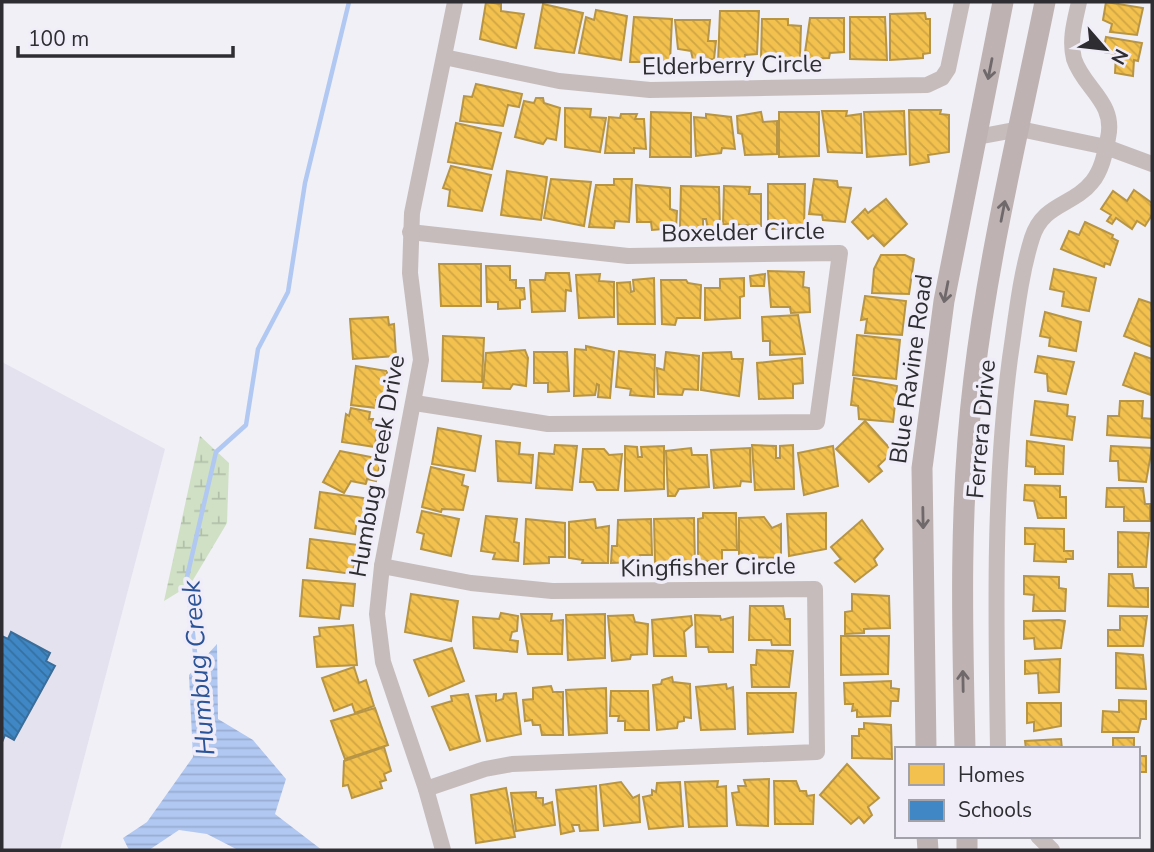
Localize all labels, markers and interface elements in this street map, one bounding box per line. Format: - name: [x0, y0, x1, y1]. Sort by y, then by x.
- scale bar: [18, 14, 233, 58]
- north arrow: [1070, 14, 1140, 84]
- text: 100 m: [28, 25, 89, 53]
- text: N: [1104, 44, 1134, 69]
- street label: Elderberry Circle: [641, 47, 823, 83]
- one-way arrow: [983, 57, 997, 80]
- one-way arrow: [997, 200, 1011, 223]
- street label: Boxelder Circle: [661, 215, 825, 249]
- street label: Blue Ravine Road: [882, 272, 940, 466]
- one-way arrow: [939, 280, 952, 303]
- street label: Humbug Creek Drive: [342, 352, 412, 580]
- street label: Ferrera Drive: [959, 358, 1003, 500]
- one-way arrow: [916, 506, 930, 529]
- street label: Kingfisher Circle: [620, 549, 796, 585]
- water label: Humbug Creek: [173, 578, 224, 757]
- one-way arrow: [957, 669, 970, 692]
- legend: [895, 747, 1140, 838]
- text: Homes: [958, 761, 1025, 789]
- text: Schools: [958, 796, 1032, 824]

